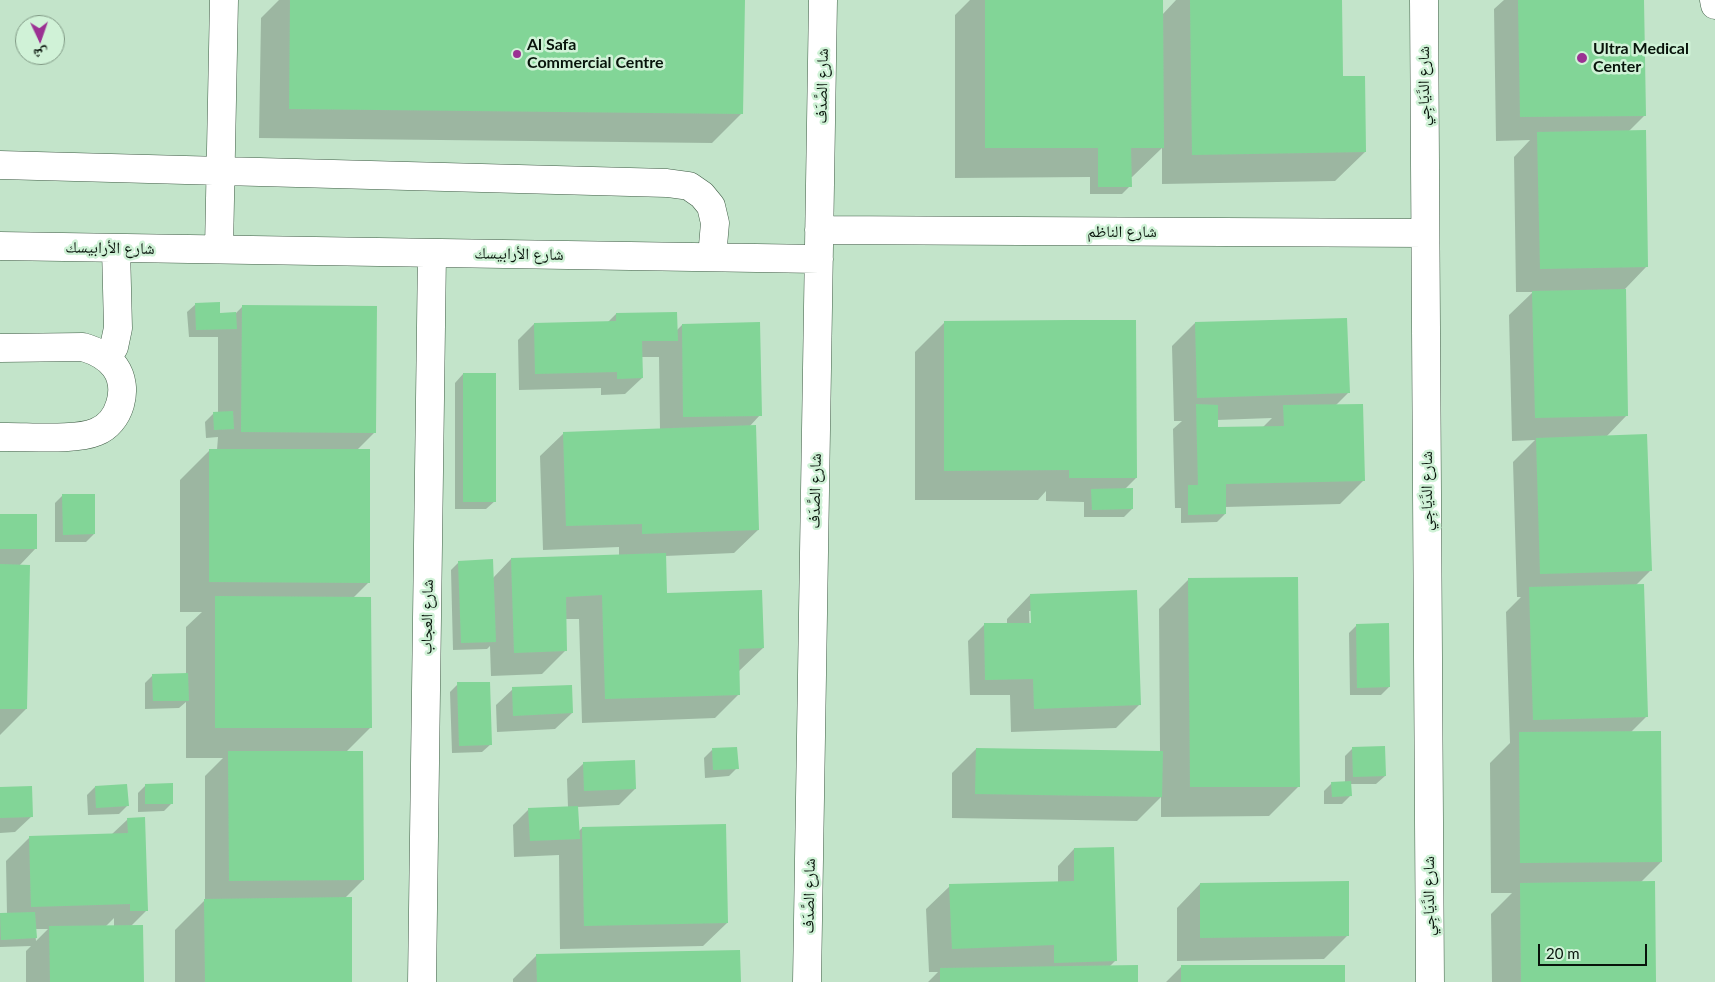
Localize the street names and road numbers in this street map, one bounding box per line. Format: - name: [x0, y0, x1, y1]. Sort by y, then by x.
- street label: شارع الدَّيَاجِي: [1414, 46, 1434, 126]
- street label: شارع الصَّدَف: [812, 48, 832, 124]
- street label: شارع الناظم: [1087, 222, 1157, 242]
- street label: شارع الأرابيسك: [65, 238, 155, 258]
- street label: شارع الأرابيسك: [474, 244, 564, 264]
- street label: شارع الدَّيَاجِي: [1417, 451, 1437, 531]
- street label: شارع الصَّدَف: [805, 453, 825, 529]
- street label: شارع العجاب: [417, 579, 437, 655]
- street label: شارع الدَّيَاجِي: [1419, 856, 1439, 936]
- street label: شارع الصَّدَف: [799, 858, 819, 934]

